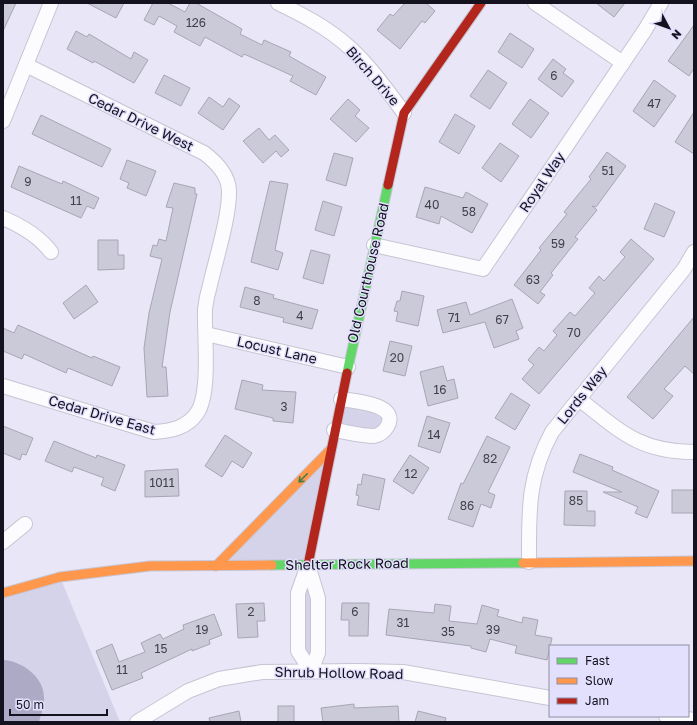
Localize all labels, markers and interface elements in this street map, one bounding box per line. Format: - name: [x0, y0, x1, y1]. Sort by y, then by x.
- north arrow: [649, 8, 689, 48]
- house number: 126: [186, 15, 206, 30]
- text: N: [669, 27, 685, 42]
- street label: Birch Drive: [343, 43, 404, 109]
- house number: 6: [550, 68, 558, 83]
- street label: Cedar Drive West: [86, 89, 197, 154]
- house number: 47: [647, 96, 661, 111]
- street label: Royal Way: [515, 148, 568, 215]
- house number: 51: [602, 163, 615, 178]
- house number: 9: [24, 174, 32, 189]
- house number: 11: [70, 193, 82, 208]
- house number: 40: [425, 197, 439, 212]
- street label: Old Courthouse Road: [343, 201, 392, 345]
- house number: 58: [462, 204, 476, 219]
- house number: 59: [551, 236, 565, 251]
- house number: 63: [526, 272, 540, 287]
- house number: 8: [253, 293, 261, 308]
- house number: 4: [296, 308, 304, 323]
- house number: 71: [448, 310, 460, 325]
- house number: 67: [495, 312, 509, 327]
- house number: 70: [567, 325, 581, 340]
- street label: Locust Lane: [235, 332, 319, 367]
- house number: 20: [390, 350, 404, 365]
- street label: Lords Way: [553, 362, 610, 427]
- house number: 16: [433, 382, 447, 397]
- street label: Cedar Drive East: [47, 391, 158, 438]
- house number: 3: [280, 399, 288, 414]
- house number: 14: [427, 427, 441, 442]
- house number: 82: [483, 451, 497, 466]
- house number: 12: [405, 466, 417, 481]
- one-way arrow: [298, 473, 308, 483]
- house number: 1011: [150, 475, 175, 490]
- house number: 85: [569, 493, 583, 508]
- house number: 86: [460, 498, 474, 513]
- street label: Shelter Rock Road: [285, 554, 409, 573]
- house number: 2: [248, 604, 255, 619]
- house number: 6: [351, 604, 359, 619]
- house number: 31: [397, 615, 410, 630]
- house number: 19: [195, 622, 209, 637]
- house number: 39: [486, 622, 500, 637]
- house number: 35: [441, 624, 455, 639]
- house number: 15: [155, 641, 167, 656]
- legend: [549, 645, 689, 717]
- text: Fast: [585, 653, 610, 668]
- house number: 11: [116, 662, 128, 677]
- street label: Shrub Hollow Road: [274, 663, 404, 682]
- text: Slow: [585, 673, 613, 688]
- scale bar: [10, 691, 107, 717]
- text: Jam: [585, 693, 609, 708]
- text: 50 m: [16, 697, 44, 712]

